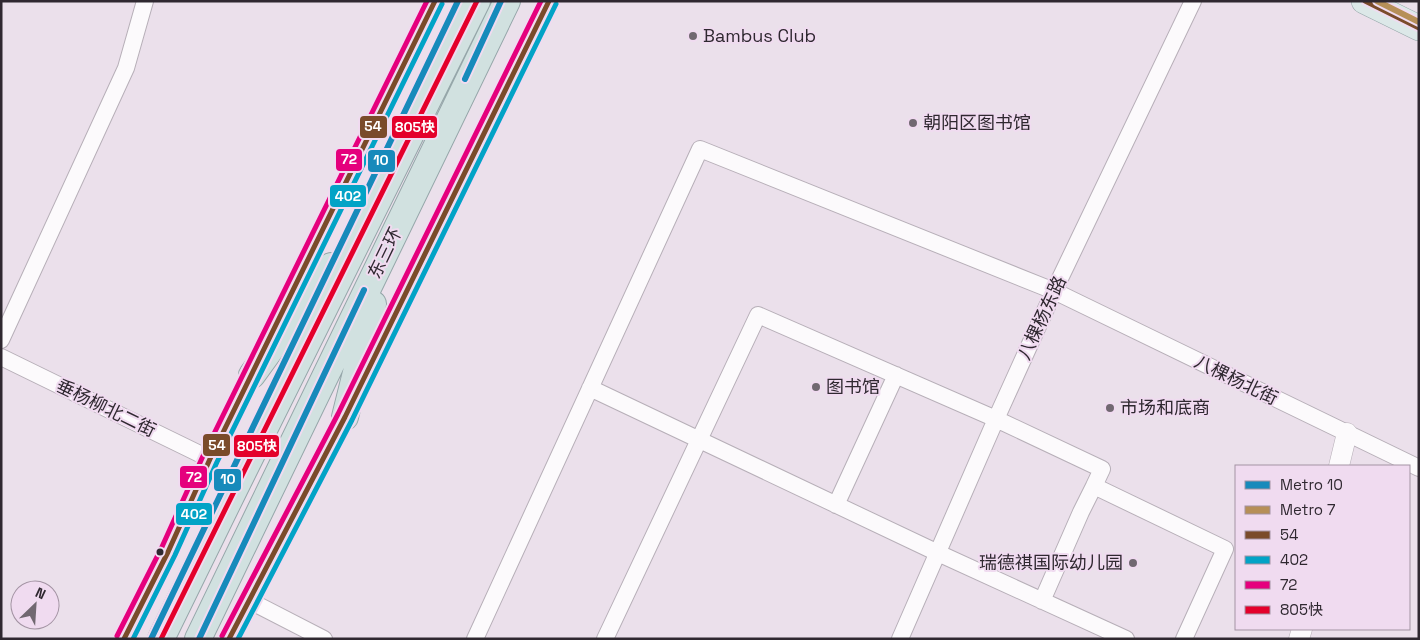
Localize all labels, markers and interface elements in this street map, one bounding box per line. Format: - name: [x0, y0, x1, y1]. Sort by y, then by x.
- place label: Bambus Club: [703, 24, 816, 47]
- marker: Bambus Club: [687, 30, 699, 42]
- place label: 朝阳区图书馆: [923, 111, 1031, 134]
- line badge: 54: [359, 115, 388, 139]
- line badge: 805快: [391, 115, 438, 139]
- text: 54: [364, 117, 382, 135]
- marker: 朝阳区图书馆: [907, 117, 919, 129]
- text: 805快: [395, 118, 435, 136]
- line badge: 72: [335, 148, 363, 172]
- line badge: 10: [367, 149, 396, 173]
- text: 72: [341, 150, 357, 168]
- text: 10: [373, 151, 389, 169]
- line badge: 402: [329, 184, 367, 208]
- text: 402: [335, 187, 361, 205]
- street label: 东三环: [362, 223, 407, 282]
- street label: 八棵杨东路: [1012, 272, 1071, 363]
- street label: 八棵杨北街: [1191, 349, 1282, 410]
- street label: 垂杨柳北二街: [53, 374, 160, 442]
- place label: 图书馆: [826, 375, 880, 398]
- marker: 图书馆: [810, 381, 822, 393]
- place label: 市场和底商: [1120, 396, 1210, 419]
- marker: 市场和底商: [1104, 402, 1116, 414]
- line badge: 54: [202, 433, 231, 457]
- line badge: 805快: [233, 434, 280, 458]
- text: 54: [208, 436, 226, 454]
- text: 805快: [237, 437, 277, 455]
- line badge: 72: [179, 465, 208, 489]
- legend: [1235, 465, 1410, 630]
- text: 72: [186, 468, 202, 486]
- line badge: 10: [213, 468, 242, 492]
- text: 10: [220, 470, 236, 488]
- text: Metro 10: [1280, 475, 1343, 494]
- text: Metro 7: [1280, 500, 1335, 519]
- line badge: 402: [175, 502, 213, 526]
- text: 402: [181, 505, 207, 523]
- text: 54: [1280, 525, 1298, 544]
- unlabelled marker: [155, 547, 165, 557]
- text: 402: [1280, 550, 1308, 569]
- place label: 瑞德祺国际幼儿园: [979, 551, 1123, 574]
- marker: 瑞德祺国际幼儿园: [1127, 557, 1139, 569]
- text: 72: [1280, 575, 1297, 594]
- north arrow: [10, 580, 60, 630]
- text: N: [32, 583, 49, 603]
- text: 805快: [1280, 600, 1323, 619]

